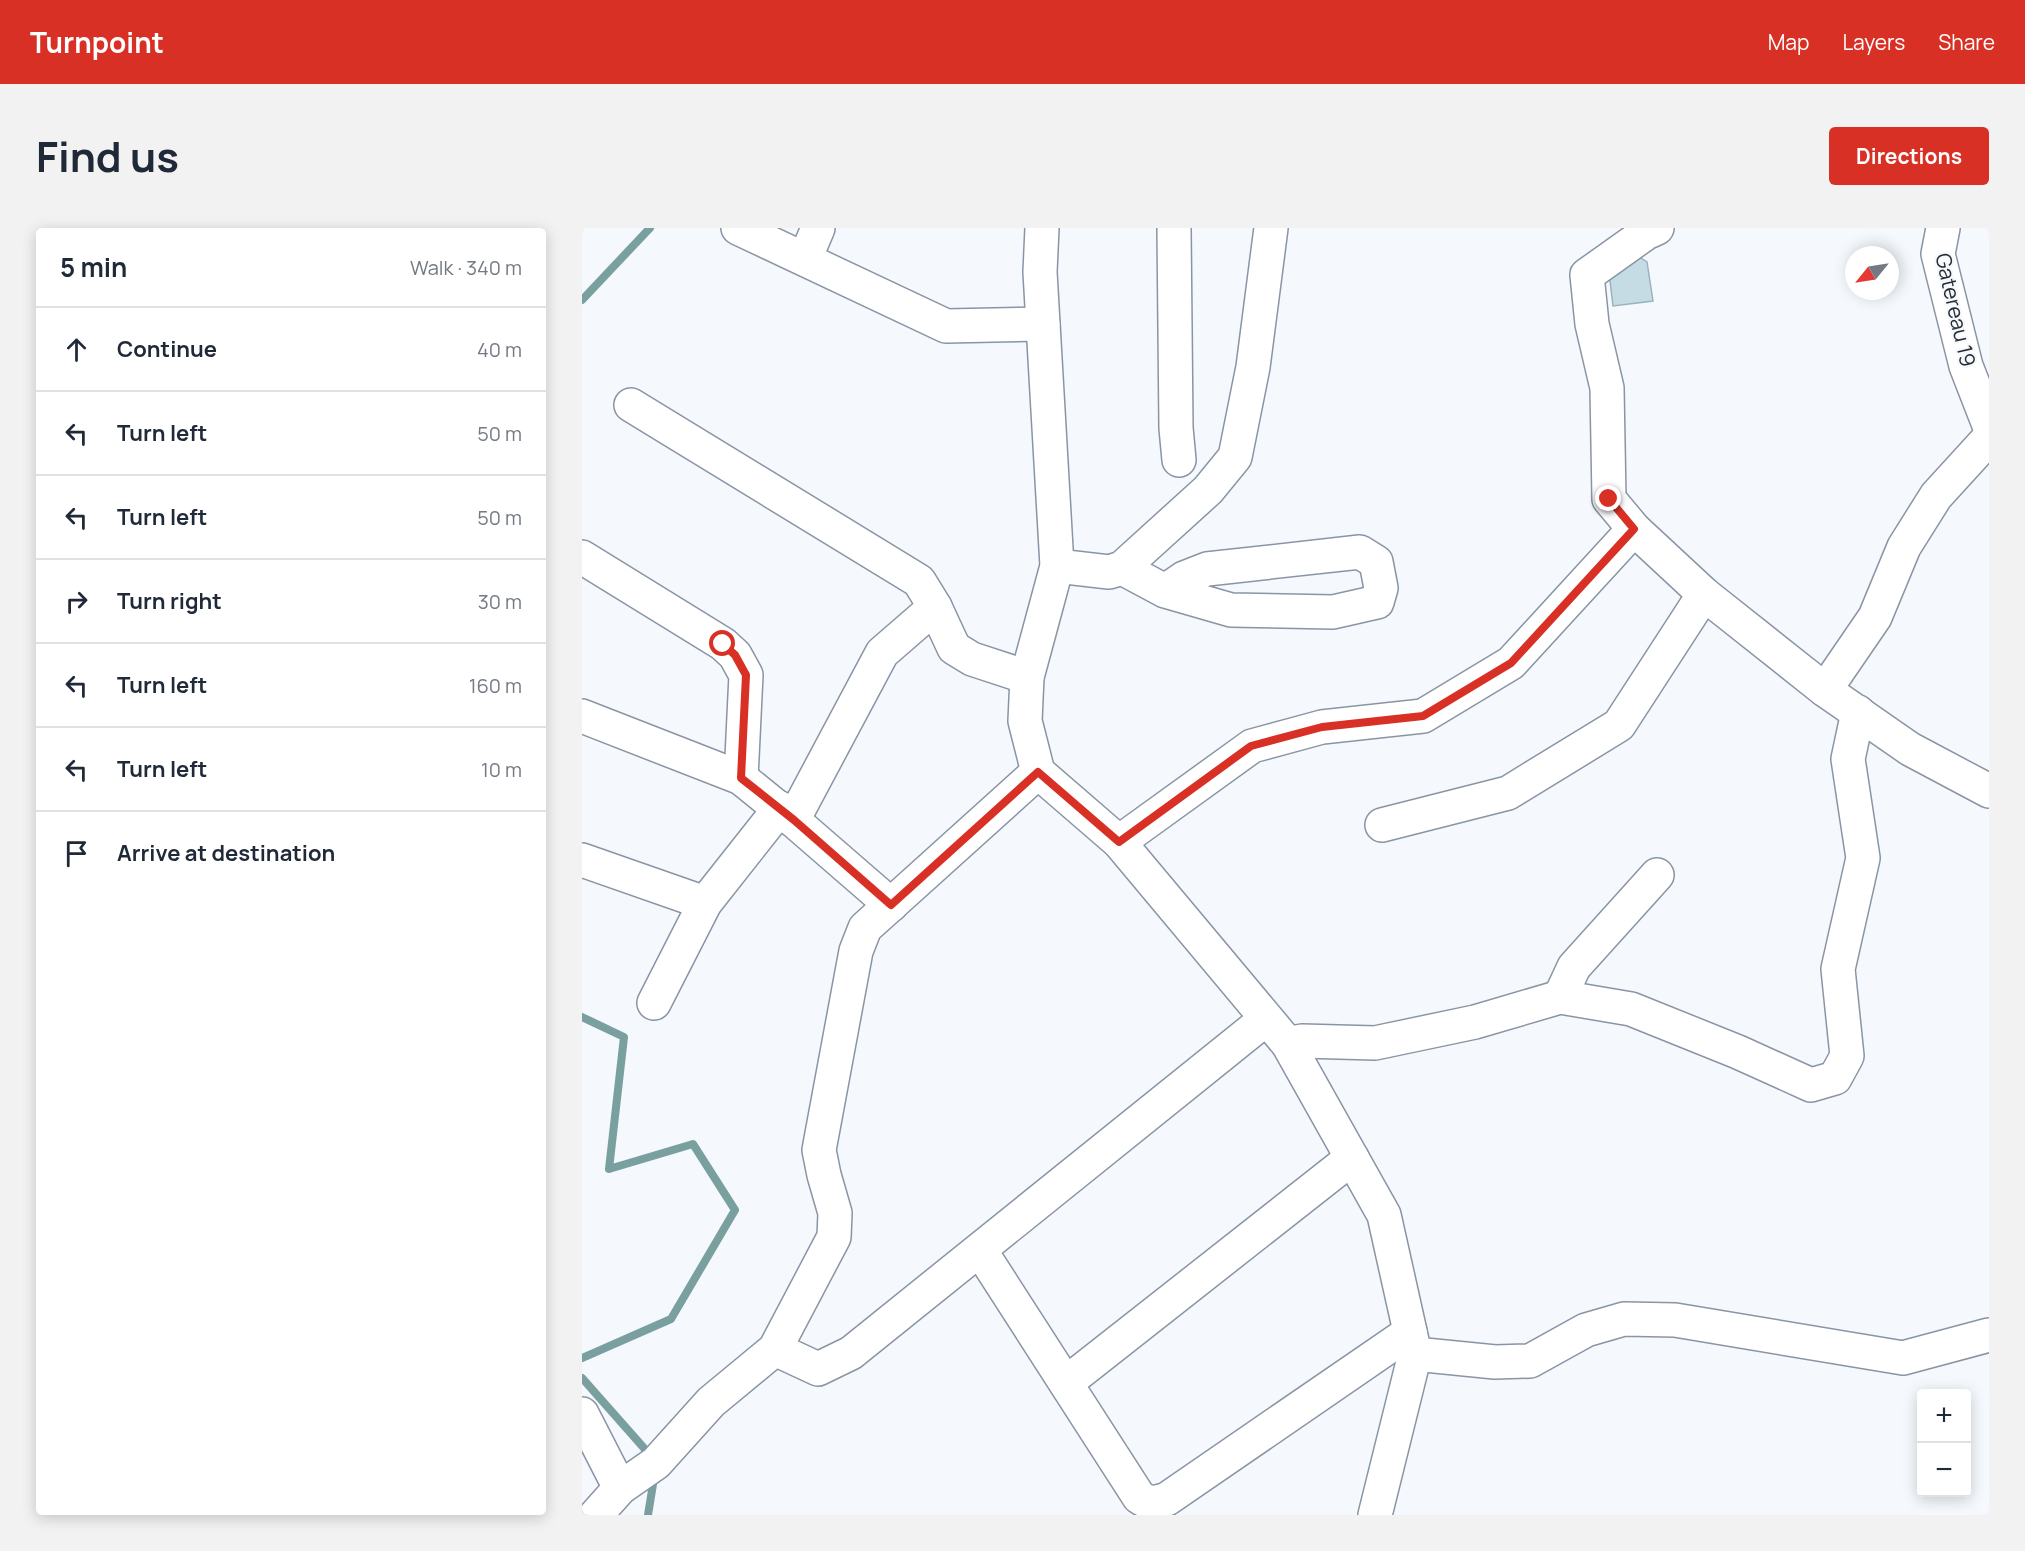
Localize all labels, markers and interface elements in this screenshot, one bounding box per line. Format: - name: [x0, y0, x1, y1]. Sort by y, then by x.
- text: Turnpoint: [30, 23, 164, 61]
- text: Map: [1768, 28, 1809, 56]
- text: Layers: [1842, 28, 1905, 56]
- text: Share: [1938, 28, 1995, 56]
- text: Find us: [36, 127, 179, 185]
- button: Directions: [1829, 127, 1989, 185]
- north arrow: [1845, 246, 1899, 300]
- text: 5 min: [60, 249, 127, 285]
- street label: Gatereau 19: [1929, 250, 1983, 369]
- text: Walk · 340 m: [410, 254, 522, 281]
- icon: ahead: [60, 333, 93, 366]
- text: Continue: [117, 334, 217, 364]
- text: 40 m: [477, 336, 522, 363]
- icon: left: [60, 417, 93, 450]
- text: Turn left: [117, 418, 207, 448]
- text: 50 m: [477, 420, 522, 447]
- route end: [1595, 485, 1621, 511]
- icon: left: [60, 501, 93, 534]
- text: Turn left: [117, 502, 207, 532]
- text: 50 m: [477, 504, 522, 531]
- icon: right: [60, 585, 93, 618]
- text: Turn right: [117, 586, 222, 616]
- text: 30 m: [478, 588, 522, 615]
- route start: [709, 630, 735, 656]
- icon: left: [60, 669, 93, 702]
- text: Turn left: [117, 670, 207, 700]
- text: 160 m: [469, 672, 522, 699]
- icon: left: [60, 753, 93, 786]
- text: Turn left: [117, 754, 207, 784]
- text: 10 m: [481, 756, 522, 783]
- icon: arrive: [60, 837, 93, 870]
- text: Arrive at destination: [117, 838, 335, 868]
- map controls: [1917, 1389, 1971, 1497]
- button: +: [1917, 1389, 1971, 1443]
- button: −: [1917, 1443, 1971, 1497]

